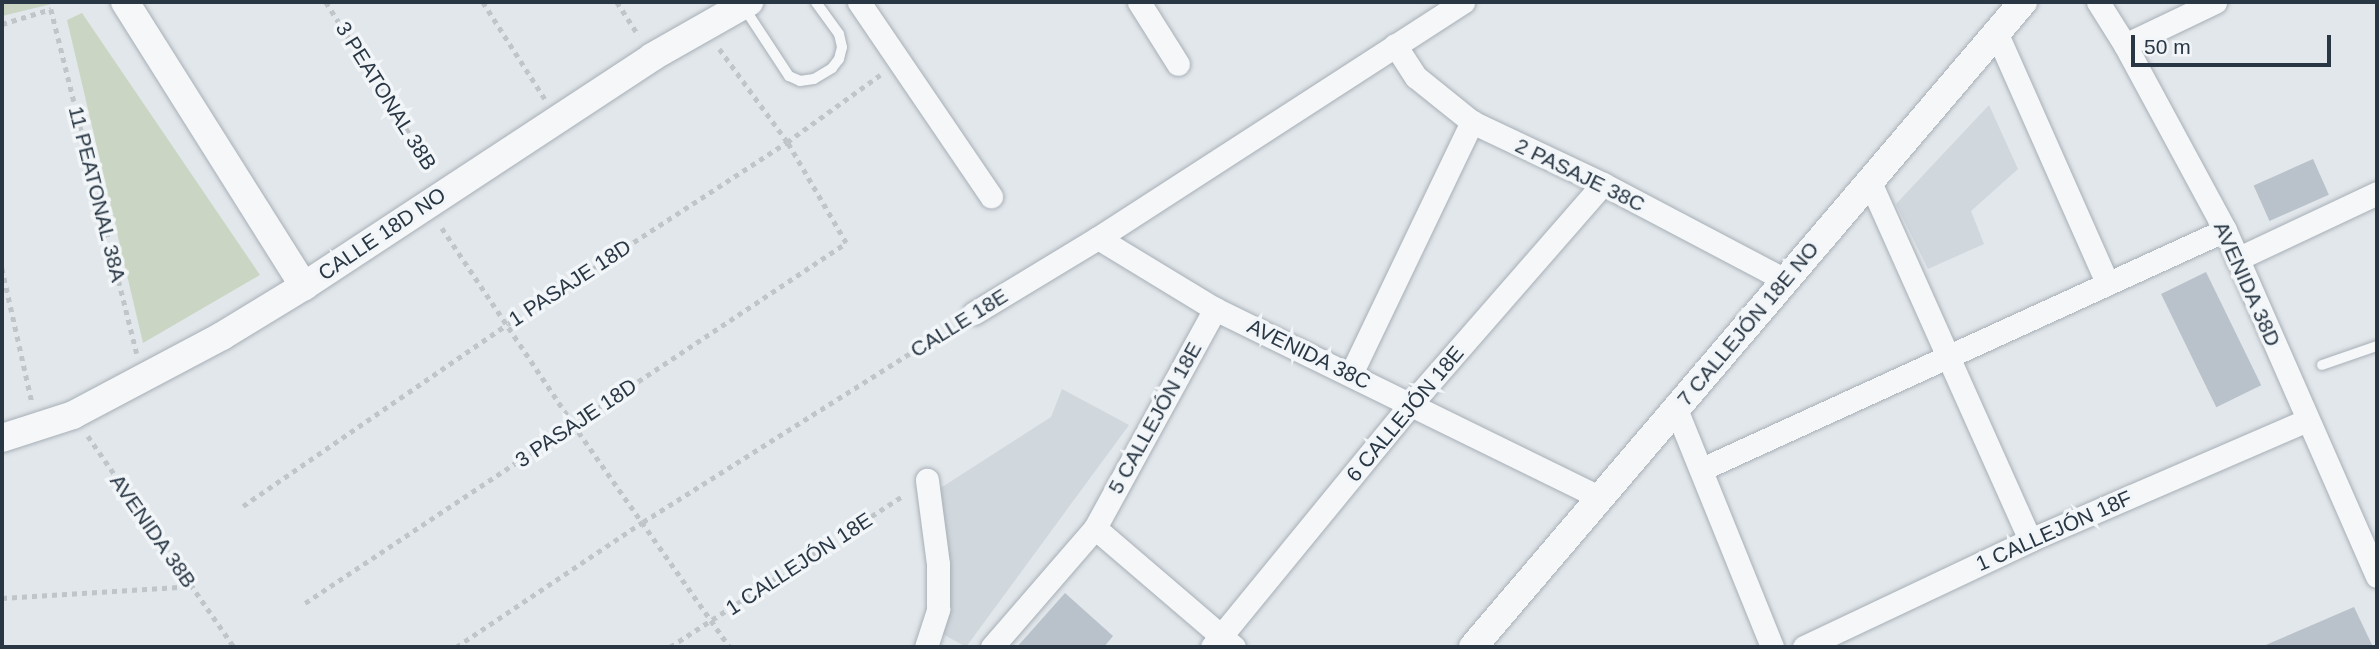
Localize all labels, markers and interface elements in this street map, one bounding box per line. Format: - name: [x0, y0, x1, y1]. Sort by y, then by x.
- street label: 3 PEATONAL 38B: [330, 17, 442, 175]
- scale bar: [2134, 21, 2334, 65]
- text: 50 m: [2144, 35, 2191, 58]
- street label: 11 PEATONAL 38A: [63, 103, 131, 285]
- street label: 2 PASAJE 38C: [1511, 133, 1649, 217]
- street label: CALLE 18D NO: [314, 182, 450, 286]
- street label: AVENIDA 38D: [2208, 217, 2286, 351]
- street label: 1 PASAJE 18D: [504, 234, 636, 332]
- street label: 7 CALLEJÓN 18E NO: [1672, 237, 1824, 411]
- street label: CALLE 18E: [906, 283, 1012, 363]
- street label: AVENIDA 38C: [1243, 313, 1375, 395]
- street label: 5 CALLEJÓN 18E: [1103, 338, 1207, 498]
- street label: 6 CALLEJÓN 18E: [1341, 341, 1469, 487]
- street label: 3 PASAJE 18D: [511, 373, 641, 473]
- street label: AVENIDA 38B: [104, 469, 202, 593]
- street label: 1 CALLEJÓN 18F: [1972, 485, 2136, 577]
- street label: 1 CALLEJÓN 18E: [721, 507, 877, 621]

